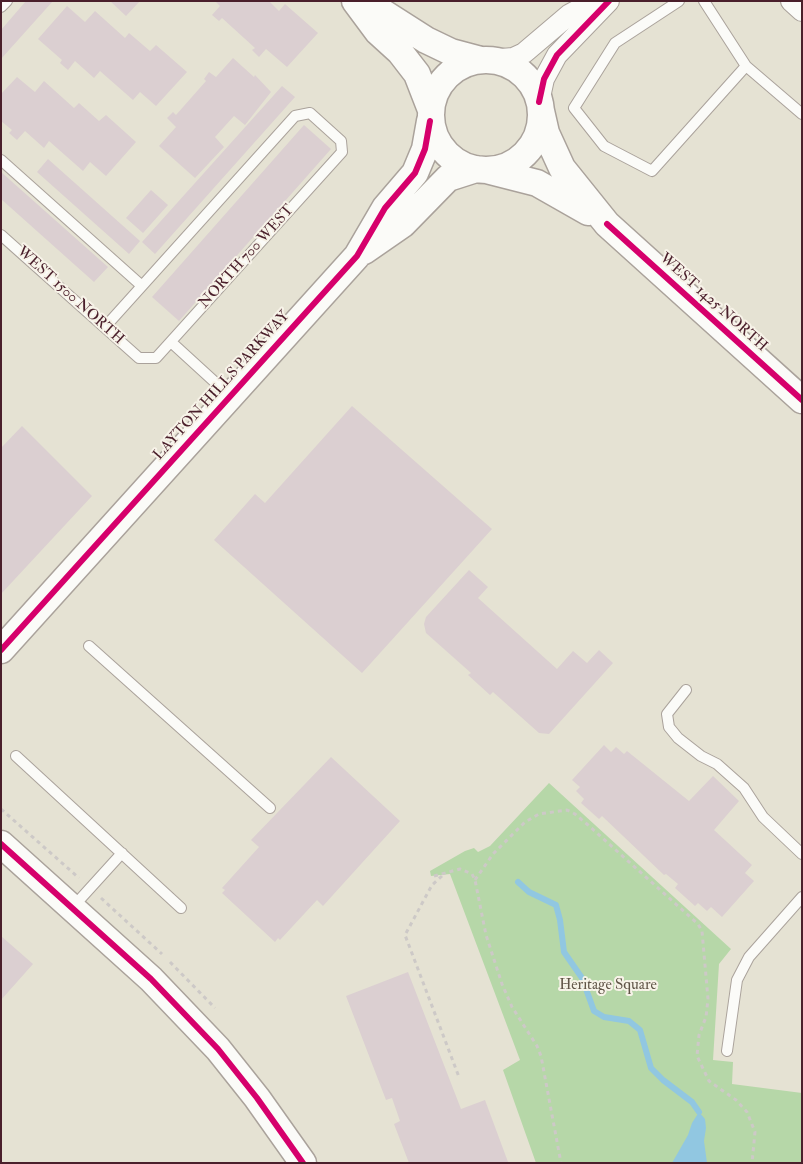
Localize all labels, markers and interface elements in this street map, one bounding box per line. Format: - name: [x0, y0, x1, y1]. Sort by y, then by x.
- street label: NORTH 700 WEST: [196, 201, 298, 313]
- street label: WEST 1500 NORTH: [13, 243, 127, 349]
- street label: WEST 1425 NORTH: [655, 250, 771, 356]
- street label: LAYTON HILLS PARKWAY: [150, 308, 294, 464]
- park label: Heritage Square: [559, 977, 657, 995]

